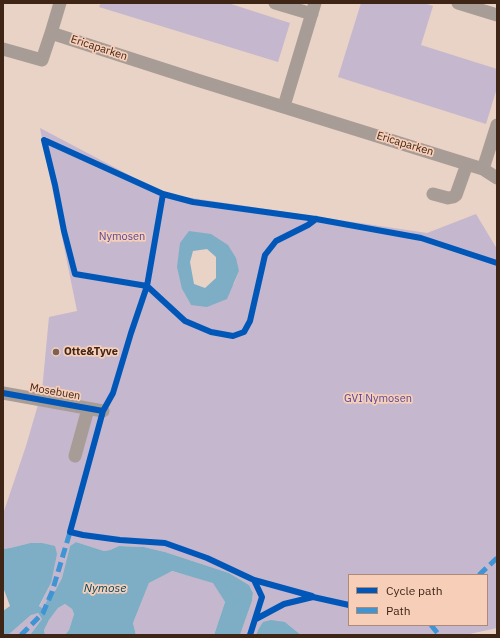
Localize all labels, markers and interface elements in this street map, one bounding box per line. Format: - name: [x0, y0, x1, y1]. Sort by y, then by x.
- street label: Ericaparken: [69, 33, 129, 63]
- street label: Ericaparken: [375, 129, 435, 159]
- park label: Nymosen: [99, 230, 145, 244]
- place label: Otte&Tyve: [64, 345, 118, 359]
- marker: Otte&Tyve: [51, 347, 61, 357]
- street label: Mosebuen: [29, 381, 81, 403]
- park label: GVI Nymosen: [344, 392, 412, 406]
- legend: [348, 574, 488, 626]
- water label: Nymose: [84, 582, 126, 596]
- text: Cycle path: [386, 583, 443, 598]
- text: Path: [386, 603, 411, 618]

